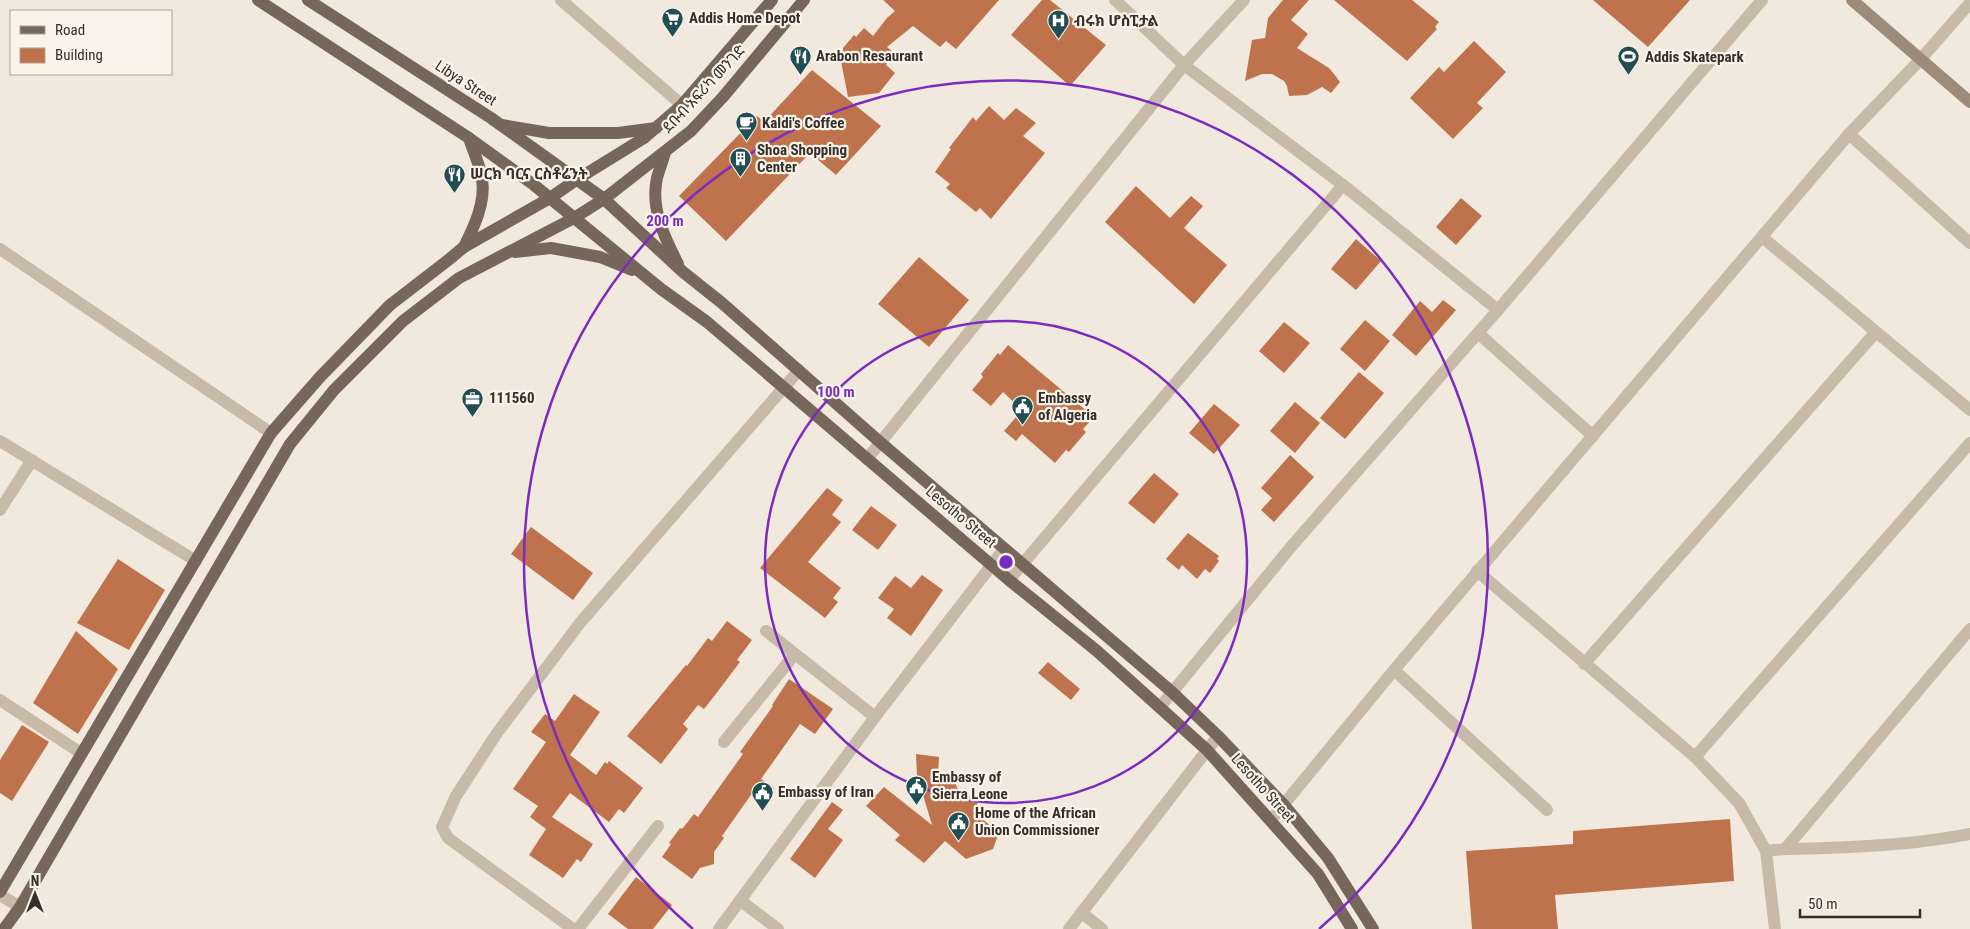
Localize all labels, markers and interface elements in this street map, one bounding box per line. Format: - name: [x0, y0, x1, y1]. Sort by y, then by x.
- supermarket icon: Addis Home Depot: [661, 6, 685, 37]
- place label: Addis Home Depot: [689, 9, 801, 27]
- hospital icon: ብሩክ ሆስፒታል: [1046, 9, 1070, 40]
- legend: [10, 10, 172, 75]
- place label: ብሩክ ሆስፒታል: [1074, 12, 1159, 30]
- text: Road: [55, 21, 85, 39]
- street label: ደቡብ አፍሪካ መንገድ: [659, 41, 750, 137]
- restaurant icon: Arabon Resaurant: [788, 44, 812, 75]
- sports icon: Addis Skatepark: [1617, 45, 1641, 76]
- text: Building: [55, 46, 103, 64]
- place label: Arabon Resaurant: [816, 47, 923, 65]
- place label: Addis Skatepark: [1645, 48, 1744, 66]
- street label: Libya Street: [432, 56, 500, 110]
- cafe icon: Kaldi's Coffee: [734, 111, 758, 142]
- place label: Kaldi's Coffee: [762, 114, 844, 132]
- place label: Shoa Shopping Center: [757, 141, 847, 176]
- building icon: Shoa Shopping Center: [729, 147, 753, 178]
- restaurant icon: ሠርክ ባርና ርስቶሬንት: [442, 162, 466, 193]
- place label: ሠርክ ባርና ርስቶሬንት: [470, 165, 589, 183]
- text: 200 m: [646, 212, 684, 230]
- text: 100 m: [817, 383, 855, 401]
- office icon: 111560: [461, 386, 485, 417]
- place label: 111560: [489, 389, 534, 407]
- place label: Embassy of Algeria: [1038, 389, 1097, 424]
- public building icon: Embassy of Algeria: [1010, 395, 1034, 426]
- street label: Lesotho Street: [922, 482, 1000, 552]
- centre of rings: [997, 553, 1015, 571]
- street label: Lesotho Street: [1227, 750, 1299, 826]
- place label: Embassy of Sierra Leone: [932, 768, 1008, 803]
- public building icon: Embassy of Sierra Leone: [904, 774, 928, 805]
- public building icon: Embassy of Iran: [750, 780, 774, 811]
- place label: Embassy of Iran: [778, 783, 874, 801]
- place label: Home of the African Union Commissioner: [975, 804, 1099, 839]
- public building icon: Home of the African Union Commissioner: [947, 810, 971, 841]
- north arrow: [10, 869, 60, 919]
- text: N: [31, 873, 39, 889]
- scale bar: [1800, 886, 1920, 918]
- text: 50 m: [1808, 895, 1838, 913]

